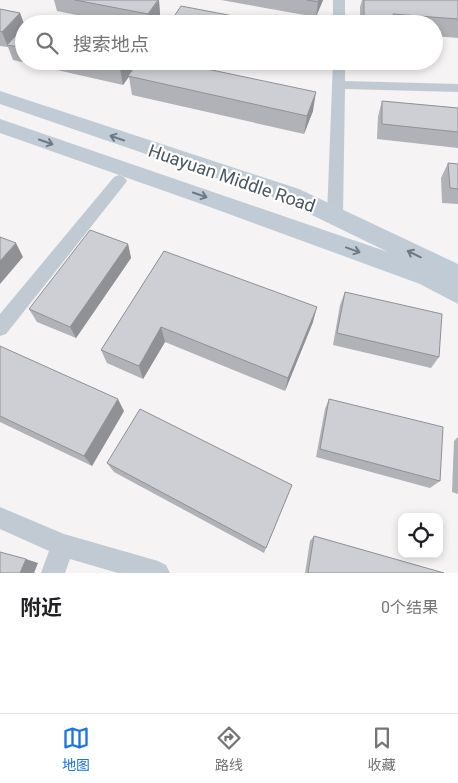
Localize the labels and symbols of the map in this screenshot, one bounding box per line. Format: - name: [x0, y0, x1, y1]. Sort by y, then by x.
- one-way arrow: [109, 132, 125, 142]
- one-way arrow: [38, 138, 53, 147]
- street label: Huayuan Middle Road: [146, 140, 318, 216]
- one-way arrow: [191, 191, 207, 200]
- one-way arrow: [345, 246, 360, 255]
- one-way arrow: [407, 248, 422, 258]

